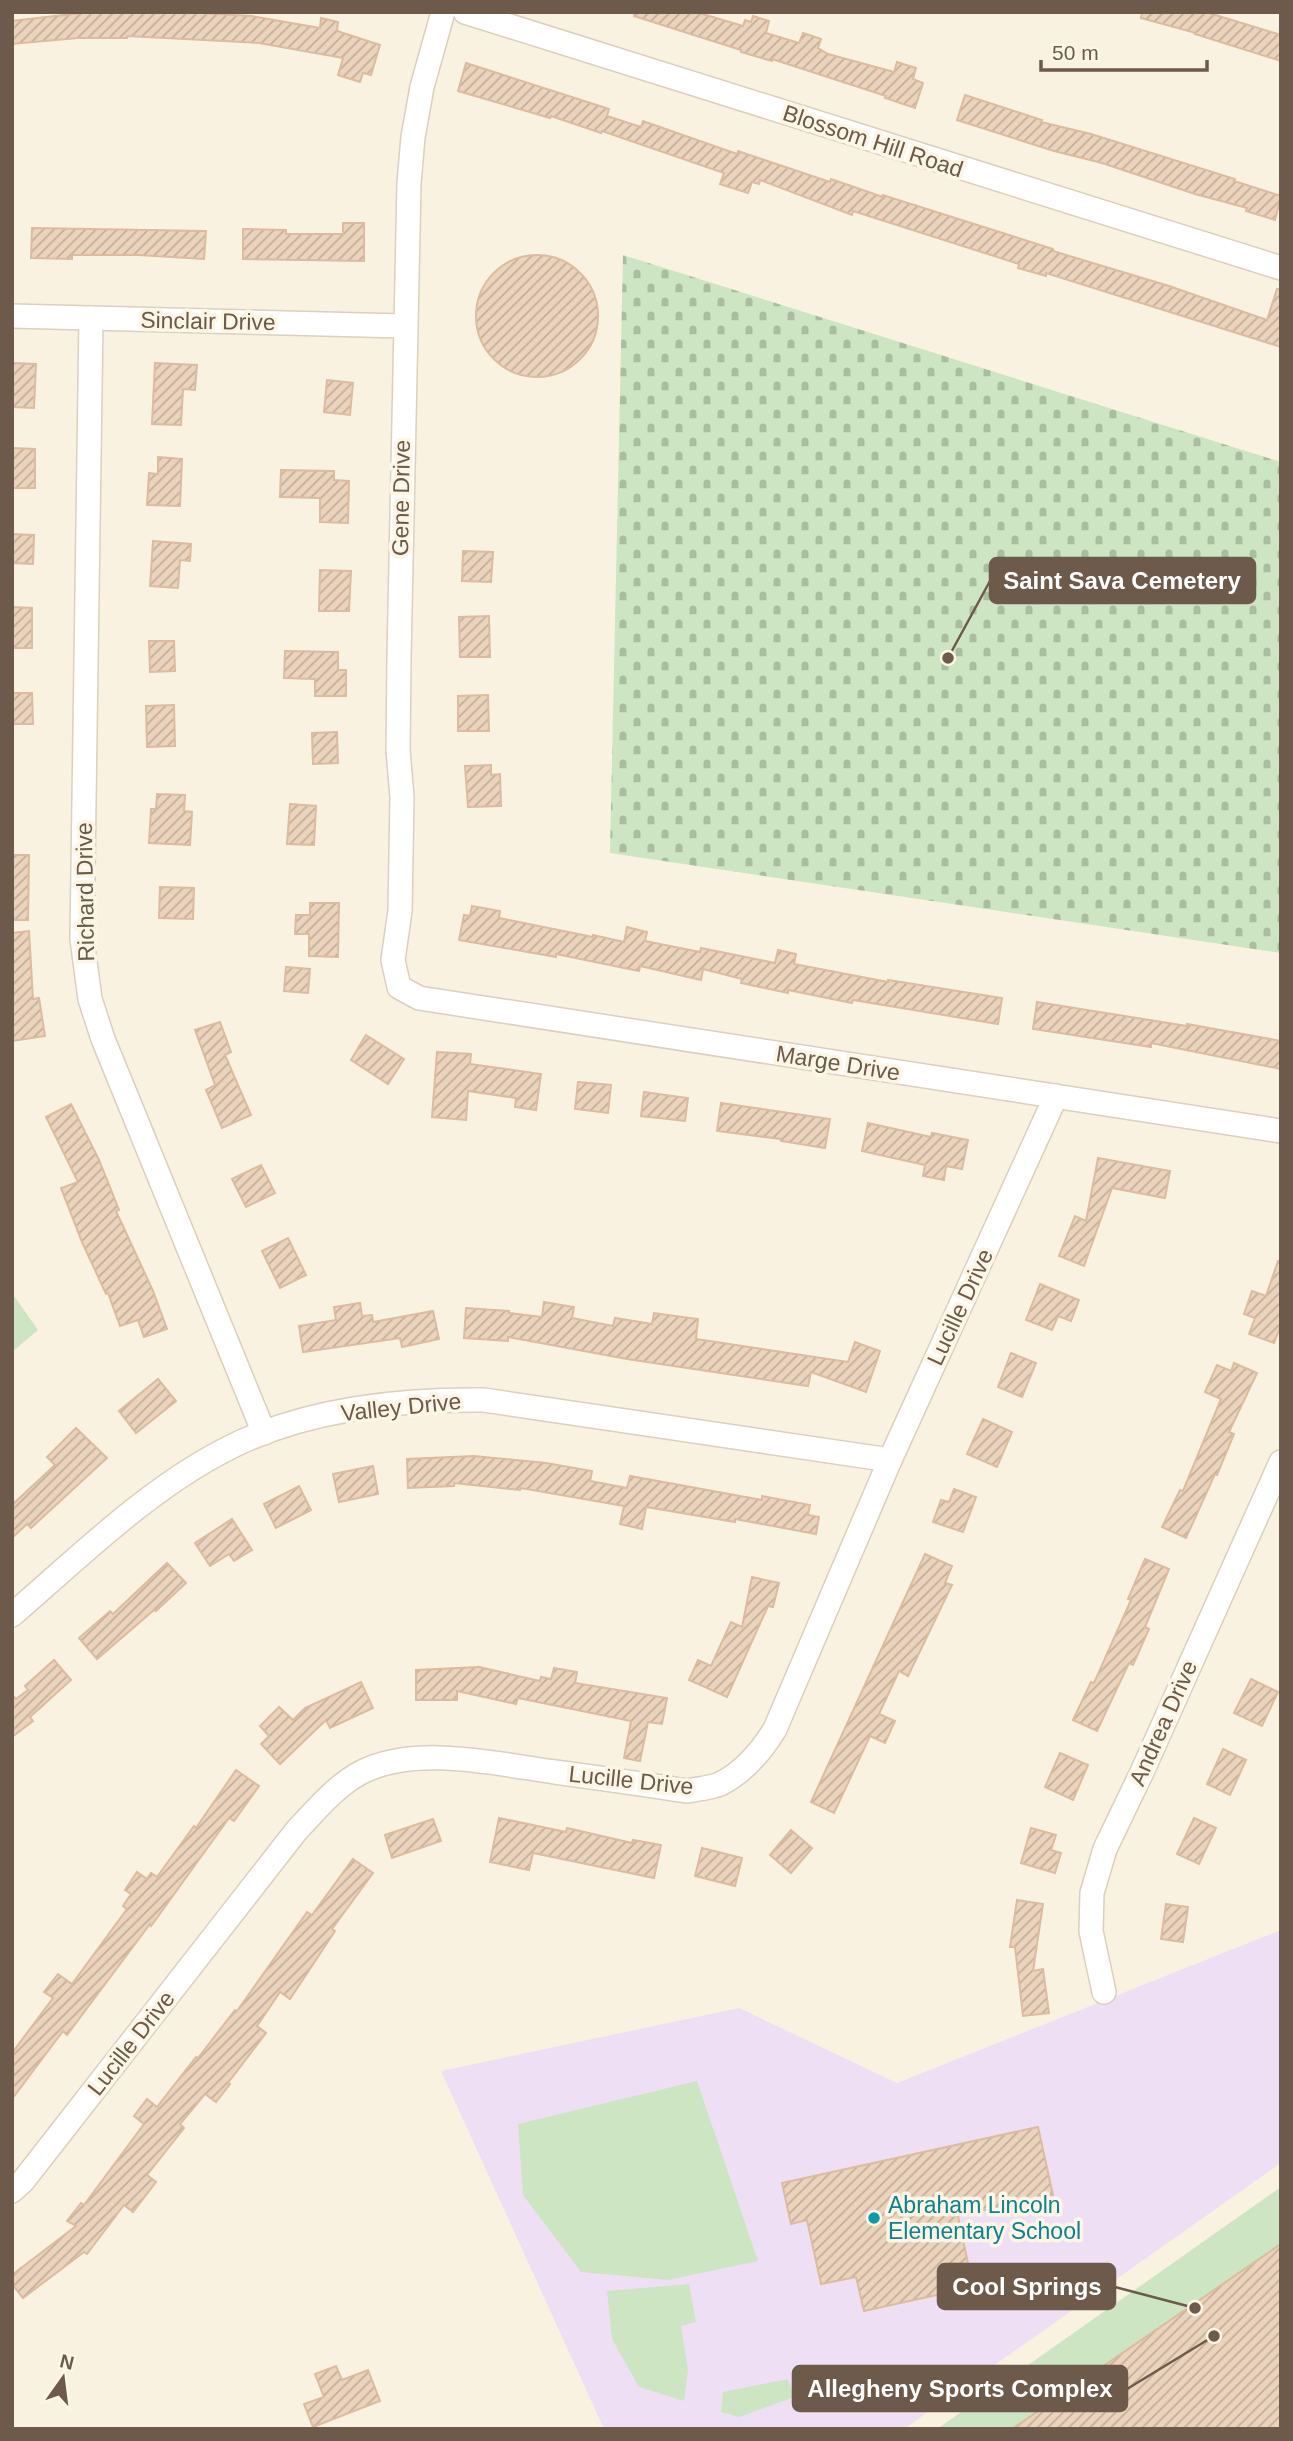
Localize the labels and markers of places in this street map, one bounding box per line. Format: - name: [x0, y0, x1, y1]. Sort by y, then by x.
- callout: Saint Sava Cemetery: [990, 558, 1255, 603]
- place label: Abraham Lincoln Elementary School: [888, 2192, 1081, 2244]
- marker: Abraham Lincoln Elementary School: [866, 2210, 882, 2226]
- callout: Cool Springs: [938, 2264, 1115, 2309]
- callout: Allegheny Sports Complex: [793, 2366, 1127, 2411]

